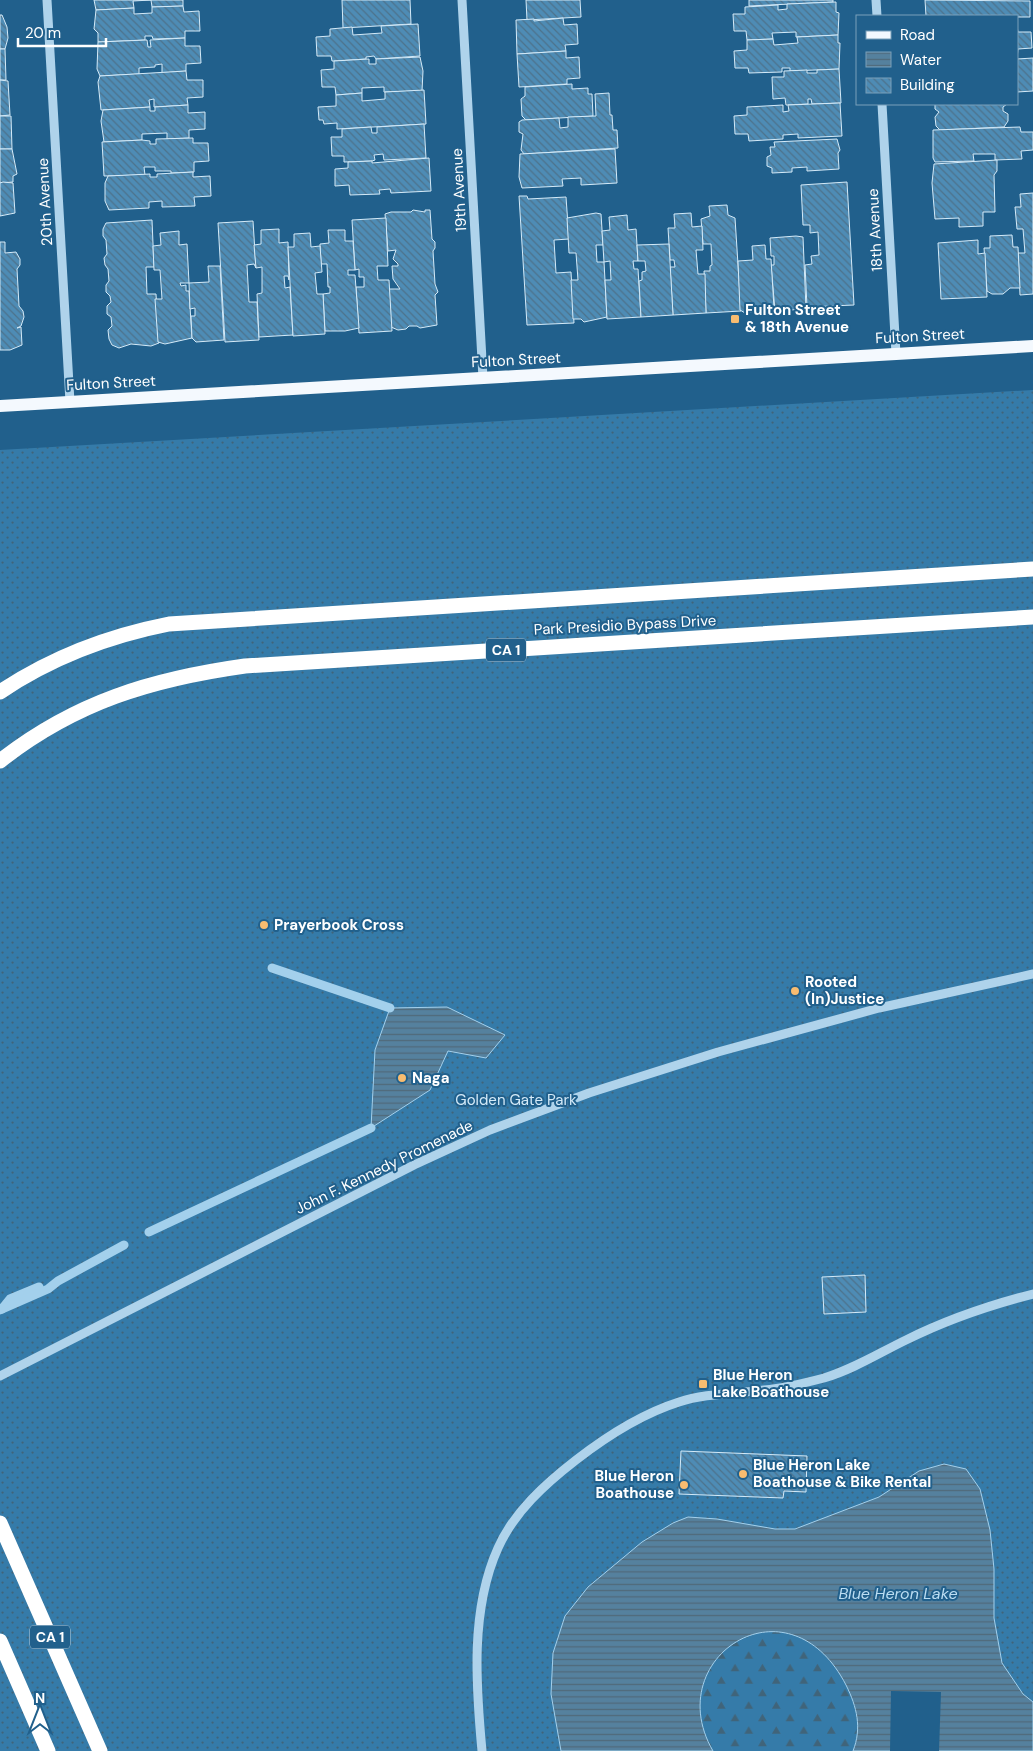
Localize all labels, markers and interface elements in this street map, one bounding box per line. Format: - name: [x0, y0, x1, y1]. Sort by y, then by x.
- scale bar: [18, 15, 105, 47]
- legend: [856, 15, 1018, 105]
- text: 20 m: [25, 23, 61, 43]
- text: Road: [900, 25, 935, 45]
- text: Water: [900, 50, 942, 70]
- text: Building: [900, 75, 955, 95]
- street label: 19th Avenue: [447, 148, 471, 232]
- street label: 20th Avenue: [33, 157, 57, 247]
- street label: 18th Avenue: [863, 188, 887, 272]
- place label: Fulton Street & 18th Avenue: [745, 300, 849, 337]
- marker: Fulton Street & 18th Avenue: [729, 313, 741, 325]
- street label: Fulton Street: [875, 324, 965, 348]
- street label: Fulton Street: [471, 348, 561, 372]
- street label: Fulton Street: [66, 371, 156, 395]
- street label: Park Presidio Bypass Drive: [533, 610, 717, 640]
- road number: CA 1: [486, 638, 526, 662]
- place label: Prayerbook Cross: [274, 915, 404, 935]
- marker: Prayerbook Cross: [258, 919, 270, 931]
- place label: Rooted (In)Justice: [805, 972, 884, 1009]
- marker: Rooted (In)Justice: [789, 985, 801, 997]
- place label: Naga: [412, 1068, 449, 1088]
- marker: Naga: [396, 1072, 408, 1084]
- park label: Golden Gate Park: [455, 1090, 577, 1110]
- street label: John F. Kennedy Promenade: [292, 1115, 476, 1219]
- place label: Blue Heron Lake Boathouse: [713, 1365, 829, 1402]
- marker: Blue Heron Lake Boathouse: [697, 1378, 709, 1390]
- place label: Blue Heron Lake Boathouse & Bike Rental: [753, 1455, 931, 1492]
- place label: Blue Heron Boathouse: [594, 1466, 674, 1503]
- marker: Blue Heron Lake Boathouse & Bike Rental: [737, 1468, 749, 1480]
- marker: Blue Heron Boathouse: [678, 1479, 690, 1491]
- water label: Blue Heron Lake: [838, 1583, 958, 1604]
- road number: CA 1: [30, 1625, 70, 1648]
- north arrow: [15, 1686, 65, 1736]
- text: N: [35, 1689, 45, 1707]

